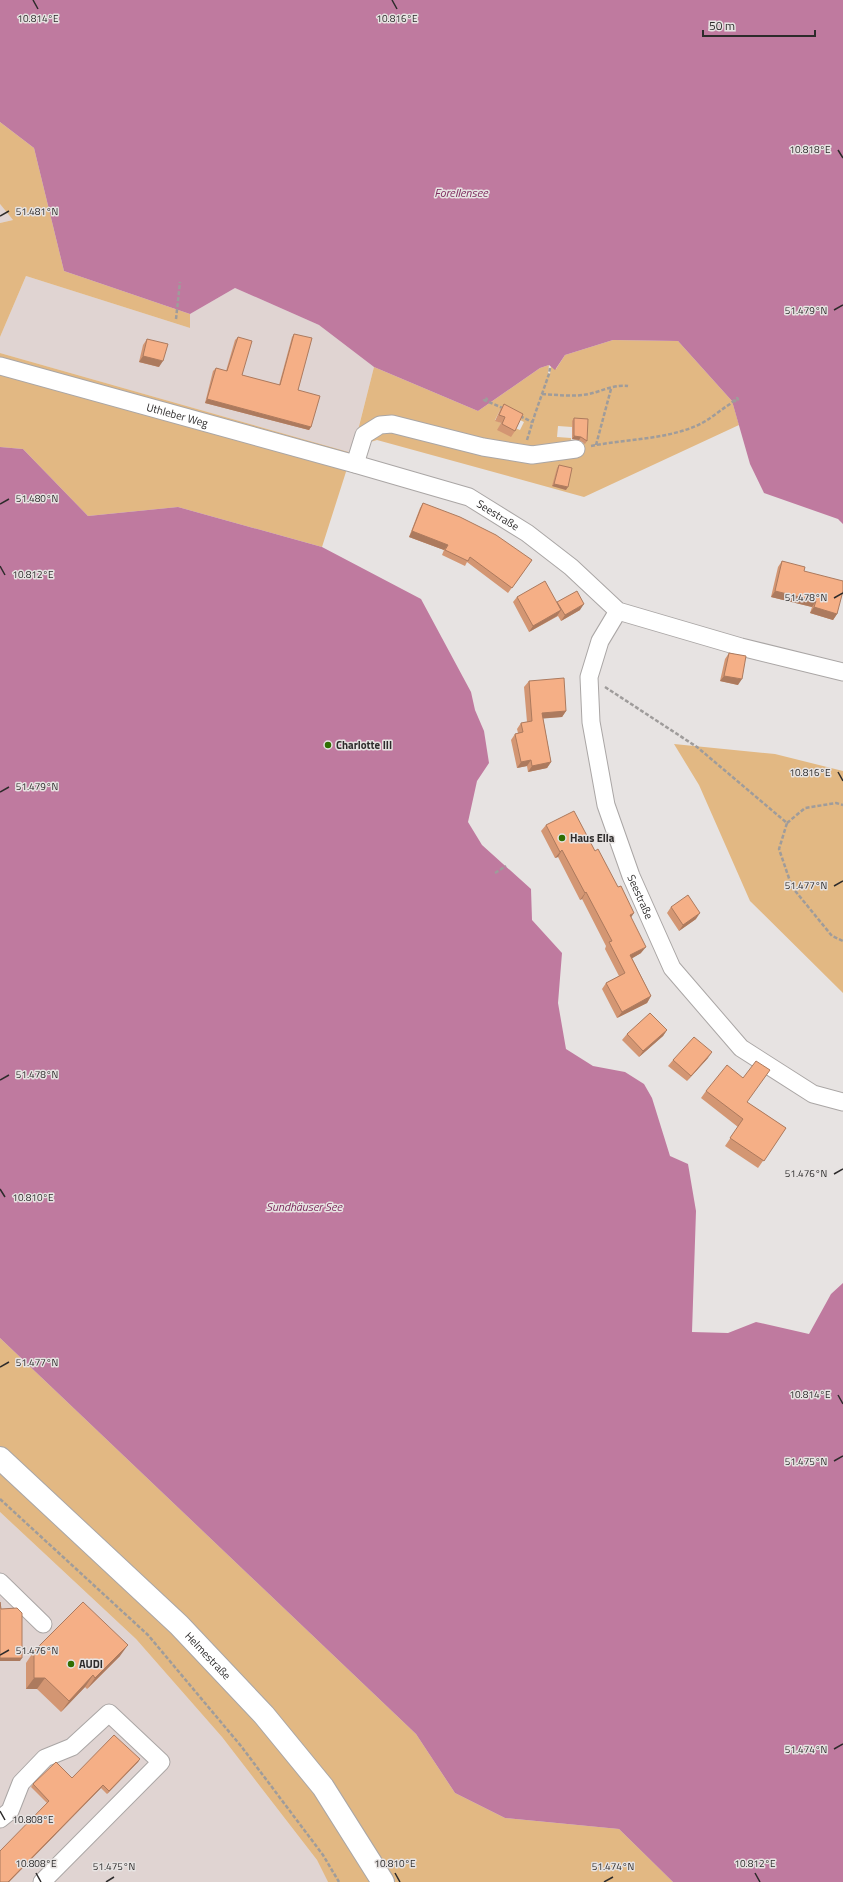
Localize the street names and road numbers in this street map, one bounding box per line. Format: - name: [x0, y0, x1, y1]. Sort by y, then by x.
- street label: Uthleber Weg: [145, 399, 210, 431]
- street label: Seestraße: [474, 496, 523, 534]
- street label: Seestraße: [623, 872, 657, 922]
- street label: Helmestraße: [181, 1628, 235, 1683]

